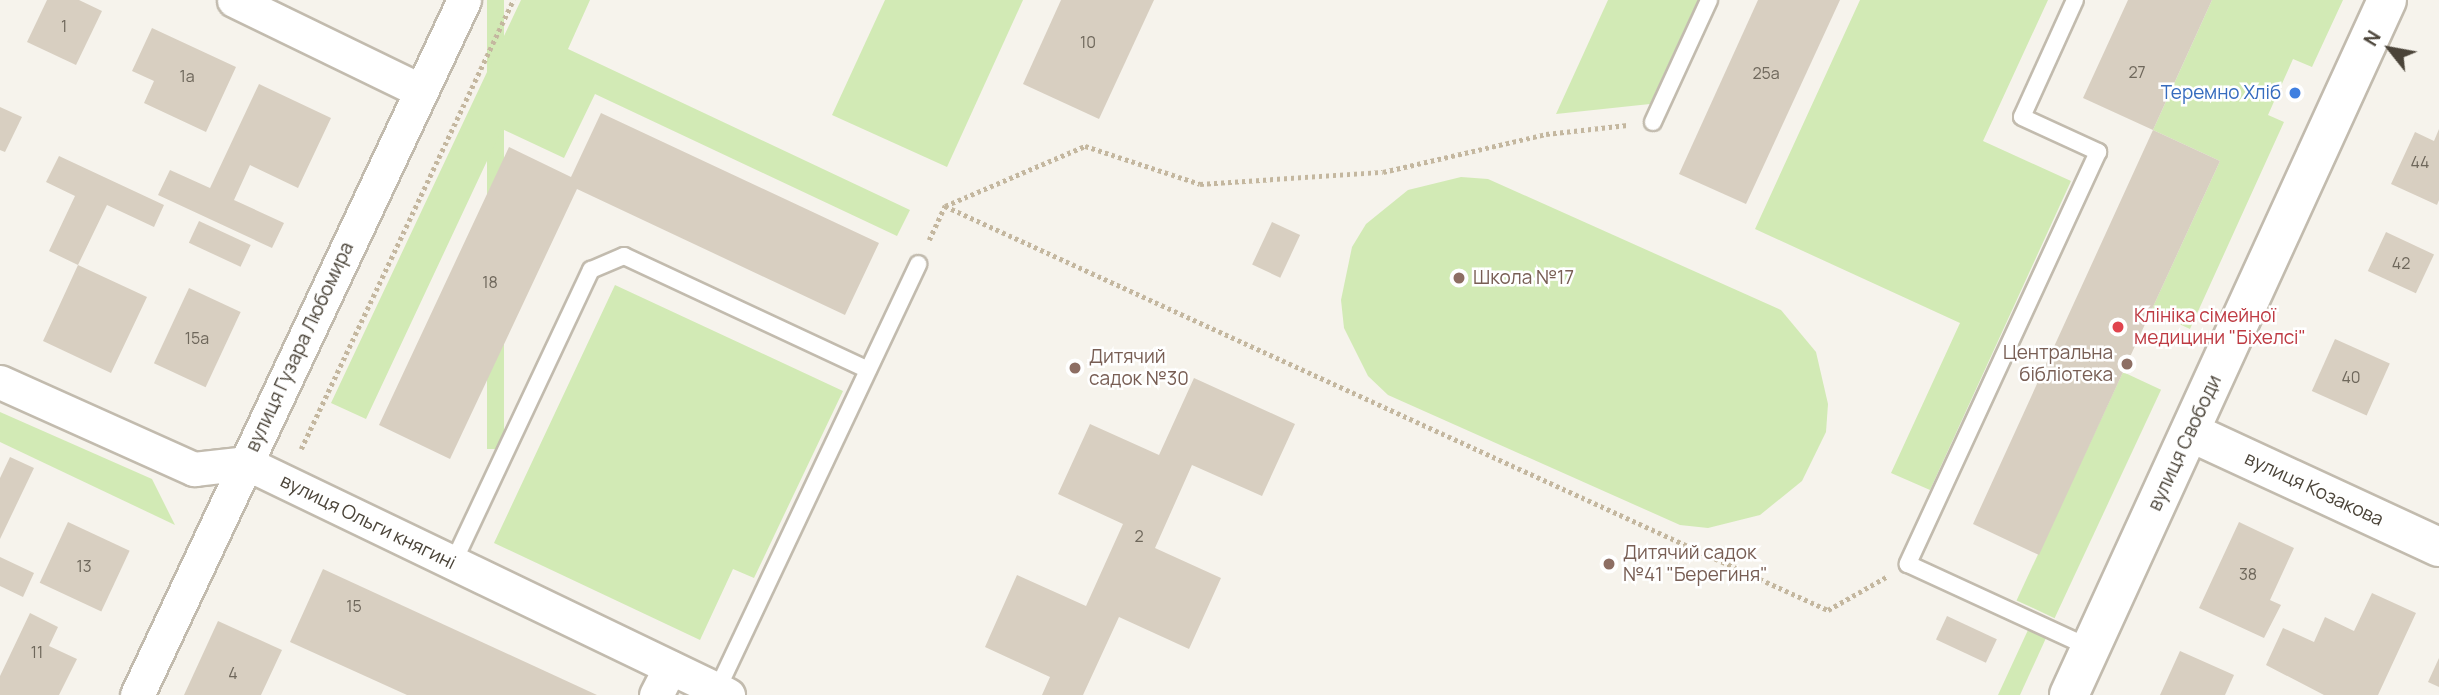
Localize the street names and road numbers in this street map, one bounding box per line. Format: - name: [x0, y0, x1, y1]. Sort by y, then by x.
- street label: вулиця Гузара Любомира: [241, 239, 359, 455]
- street label: вулиця Свободи: [2144, 372, 2226, 514]
- street label: вулиця Козакова: [2241, 447, 2387, 531]
- street label: вулиця Ольги княгині: [277, 470, 459, 574]

